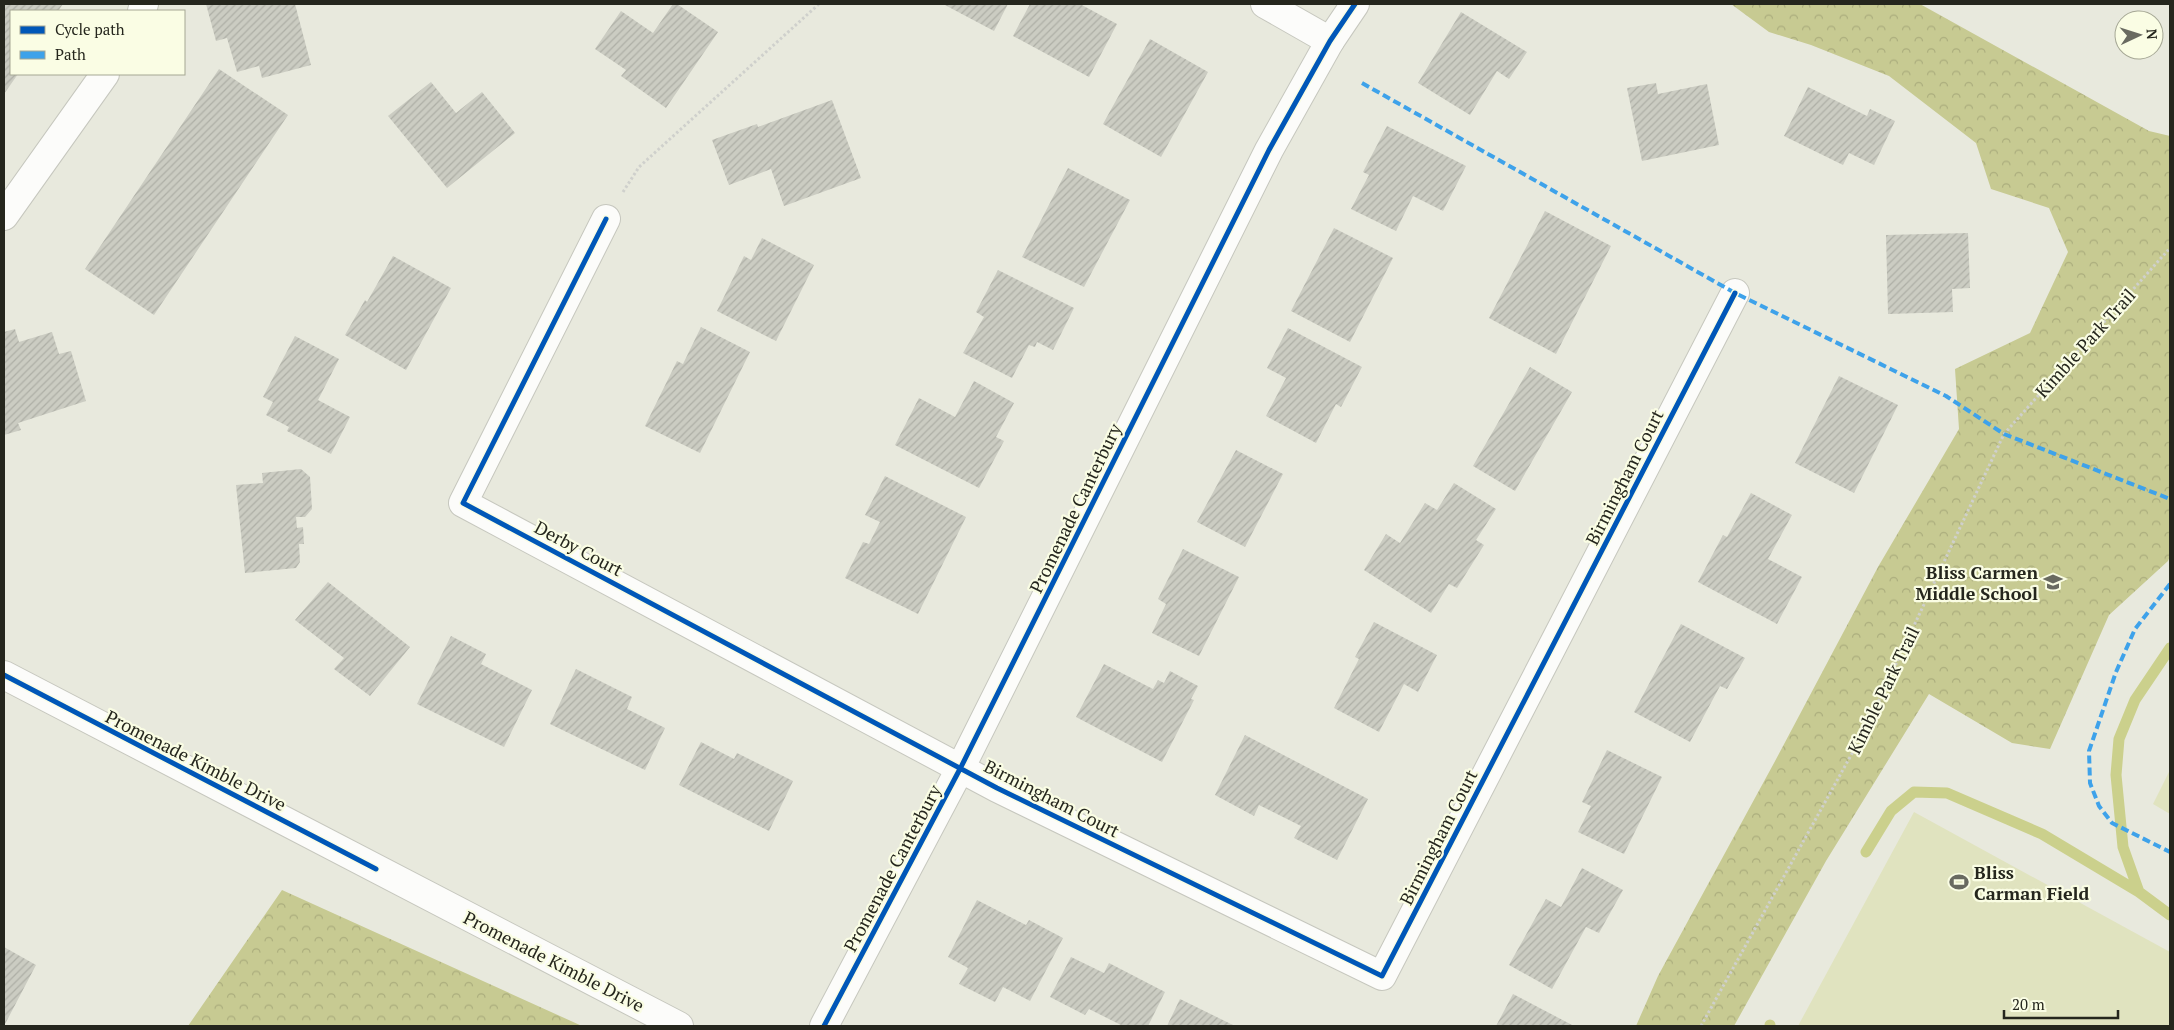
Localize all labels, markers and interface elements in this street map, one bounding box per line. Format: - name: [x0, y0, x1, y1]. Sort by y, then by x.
- legend: [10, 10, 185, 75]
- north arrow: [2114, 10, 2164, 60]
- text: Cycle path: [55, 19, 125, 39]
- text: N: [2143, 28, 2162, 40]
- text: Path: [55, 44, 86, 64]
- street label: Kimble Park Trail: [2030, 283, 2140, 403]
- street label: Birmingham Court: [1579, 405, 1669, 549]
- street label: Promenade Canterbury: [1023, 418, 1127, 597]
- street label: Derby Court: [531, 515, 628, 581]
- place label: Bliss Carmen Middle School: [1916, 560, 2038, 605]
- school or university icon: Bliss Carmen Middle School: [2042, 571, 2064, 593]
- street label: Kimble Park Trail: [1842, 622, 1924, 758]
- street label: Promenade Kimble Drive: [102, 704, 290, 816]
- street label: Birmingham Court: [980, 753, 1124, 843]
- street label: Birmingham Court: [1393, 765, 1483, 909]
- street label: Promenade Canterbury: [838, 780, 947, 956]
- place label: Bliss Carman Field: [1974, 860, 2090, 905]
- sports icon: Bliss Carman Field: [1948, 871, 1970, 893]
- street label: Promenade Kimble Drive: [460, 905, 648, 1017]
- scale bar: [2004, 988, 2118, 1020]
- text: 20 m: [2012, 994, 2045, 1014]

